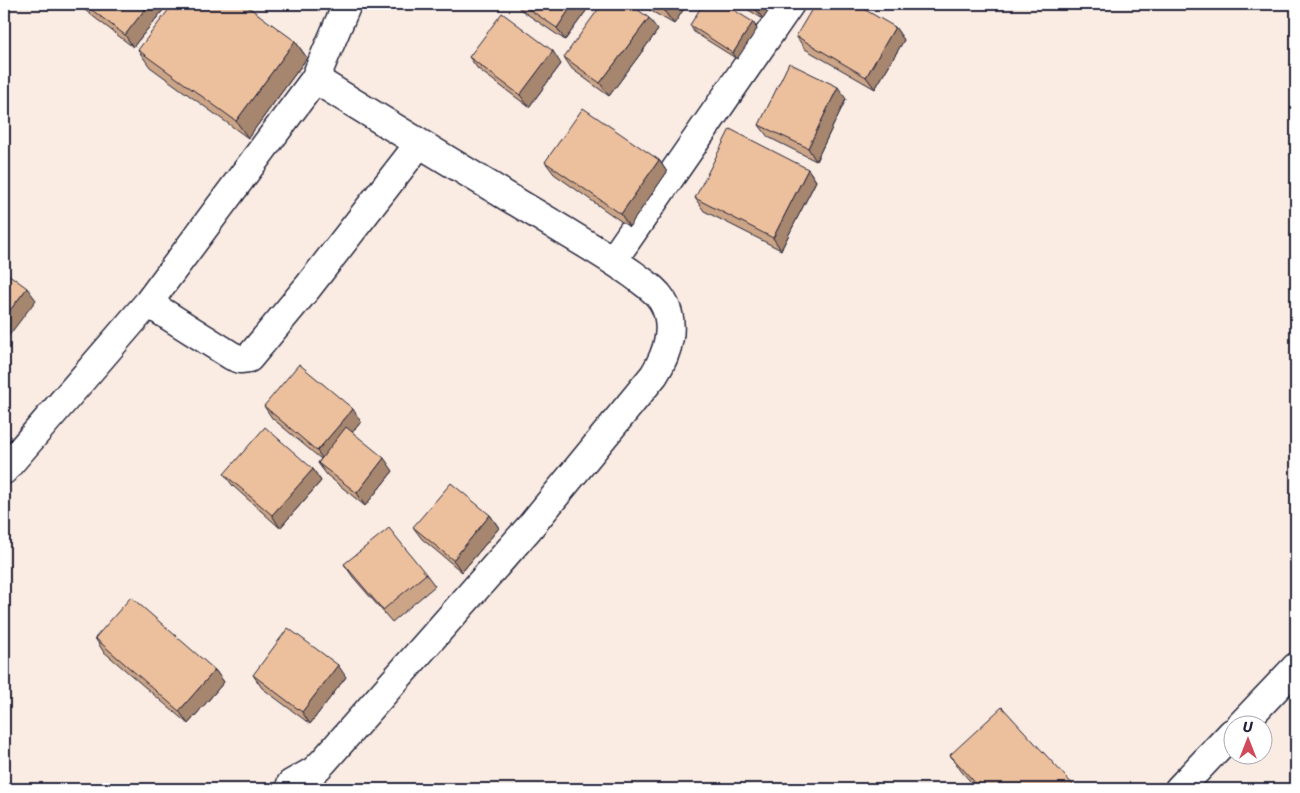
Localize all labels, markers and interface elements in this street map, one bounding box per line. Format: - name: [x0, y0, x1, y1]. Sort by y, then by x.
- text: U: [1243, 715, 1253, 740]
- north arrow: [1222, 716, 1272, 766]

